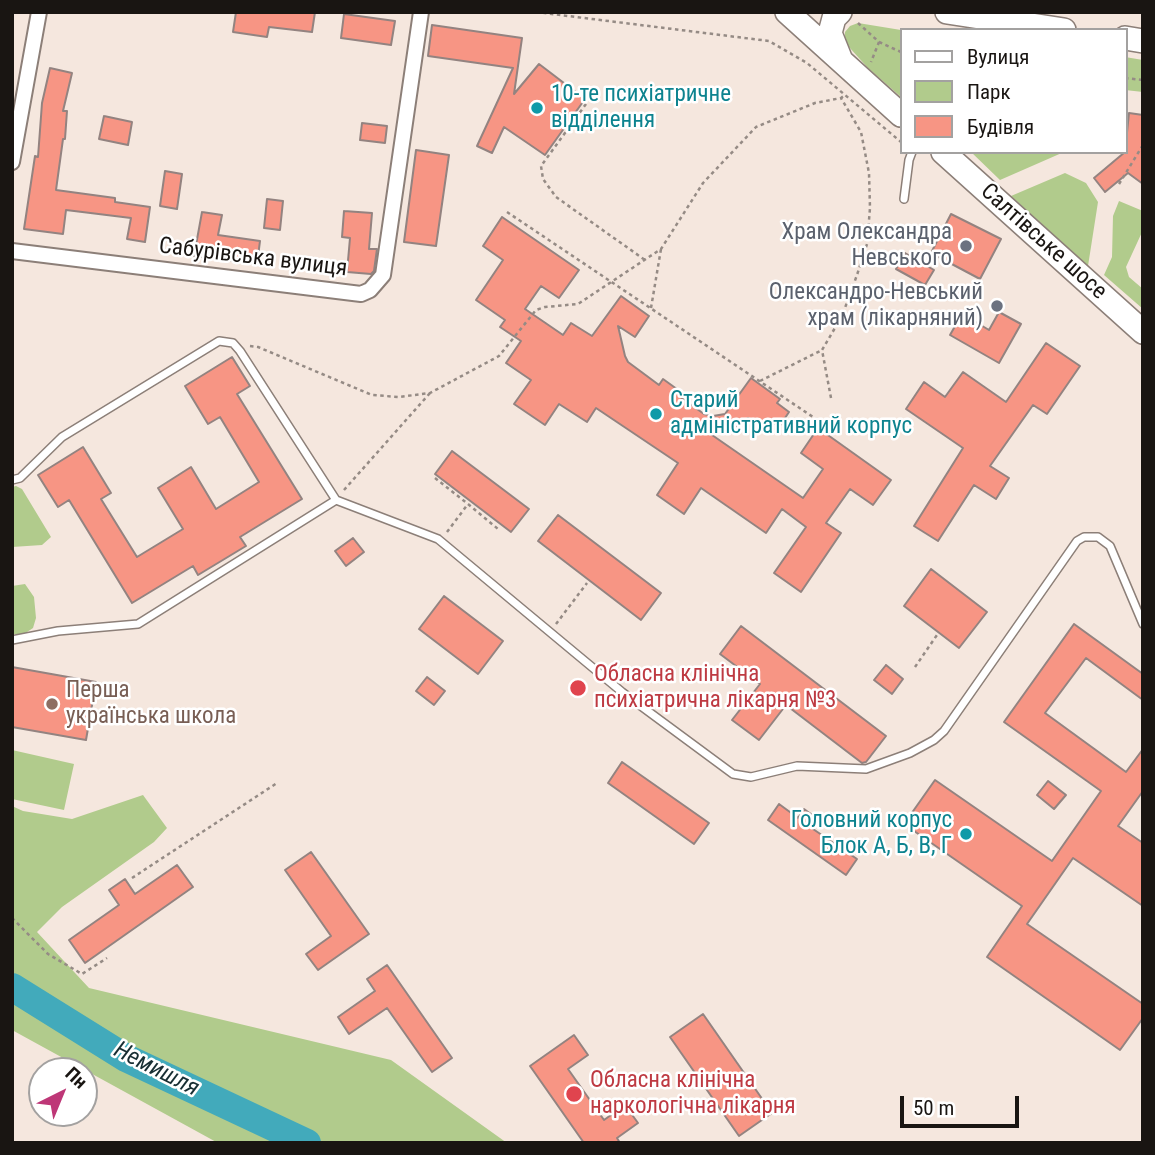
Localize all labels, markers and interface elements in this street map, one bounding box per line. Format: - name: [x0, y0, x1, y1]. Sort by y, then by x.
- legend: [900, 28, 1127, 154]
- text: Вулиця: [967, 45, 1029, 69]
- text: Парк: [967, 80, 1011, 104]
- place label: 10-те психіатричне відділення: [551, 81, 731, 135]
- marker: 10-те психіатричне відділення: [529, 100, 545, 116]
- text: Будівля: [967, 115, 1034, 139]
- street label: Салтівське шосе: [974, 178, 1112, 306]
- place label: Храм Олександра Невського: [782, 219, 952, 273]
- street label: Сабурівська вулиця: [157, 233, 349, 283]
- marker: Храм Олександра Невського: [958, 238, 974, 254]
- place label: Олександро-Невський храм (лікарняний): [769, 279, 983, 333]
- marker: Олександро-Невський храм (лікарняний): [989, 298, 1005, 314]
- place label: Старий адміністративний корпус: [670, 387, 912, 441]
- marker: Старий адміністративний корпус: [648, 406, 664, 422]
- place label: Обласна клінічна психіатрична лікарня №3: [594, 661, 836, 715]
- place label: Перша українська школа: [66, 677, 236, 731]
- marker: Обласна клінічна психіатрична лікарня №3: [568, 678, 588, 698]
- marker: Перша українська школа: [44, 696, 60, 712]
- place label: Головний корпус Блок А, Б, В, Г: [791, 807, 952, 861]
- marker: Головний корпус Блок А, Б, В, Г: [958, 826, 974, 842]
- water label: Немишля: [109, 1036, 203, 1104]
- north arrow: [28, 1057, 98, 1127]
- text: Пн: [61, 1062, 92, 1093]
- place label: Обласна клінічна наркологічна лікарня: [590, 1067, 796, 1121]
- scale bar: [903, 1082, 1022, 1126]
- marker: Обласна клінічна наркологічна лікарня: [564, 1084, 584, 1104]
- text: 50 m: [913, 1096, 954, 1120]

